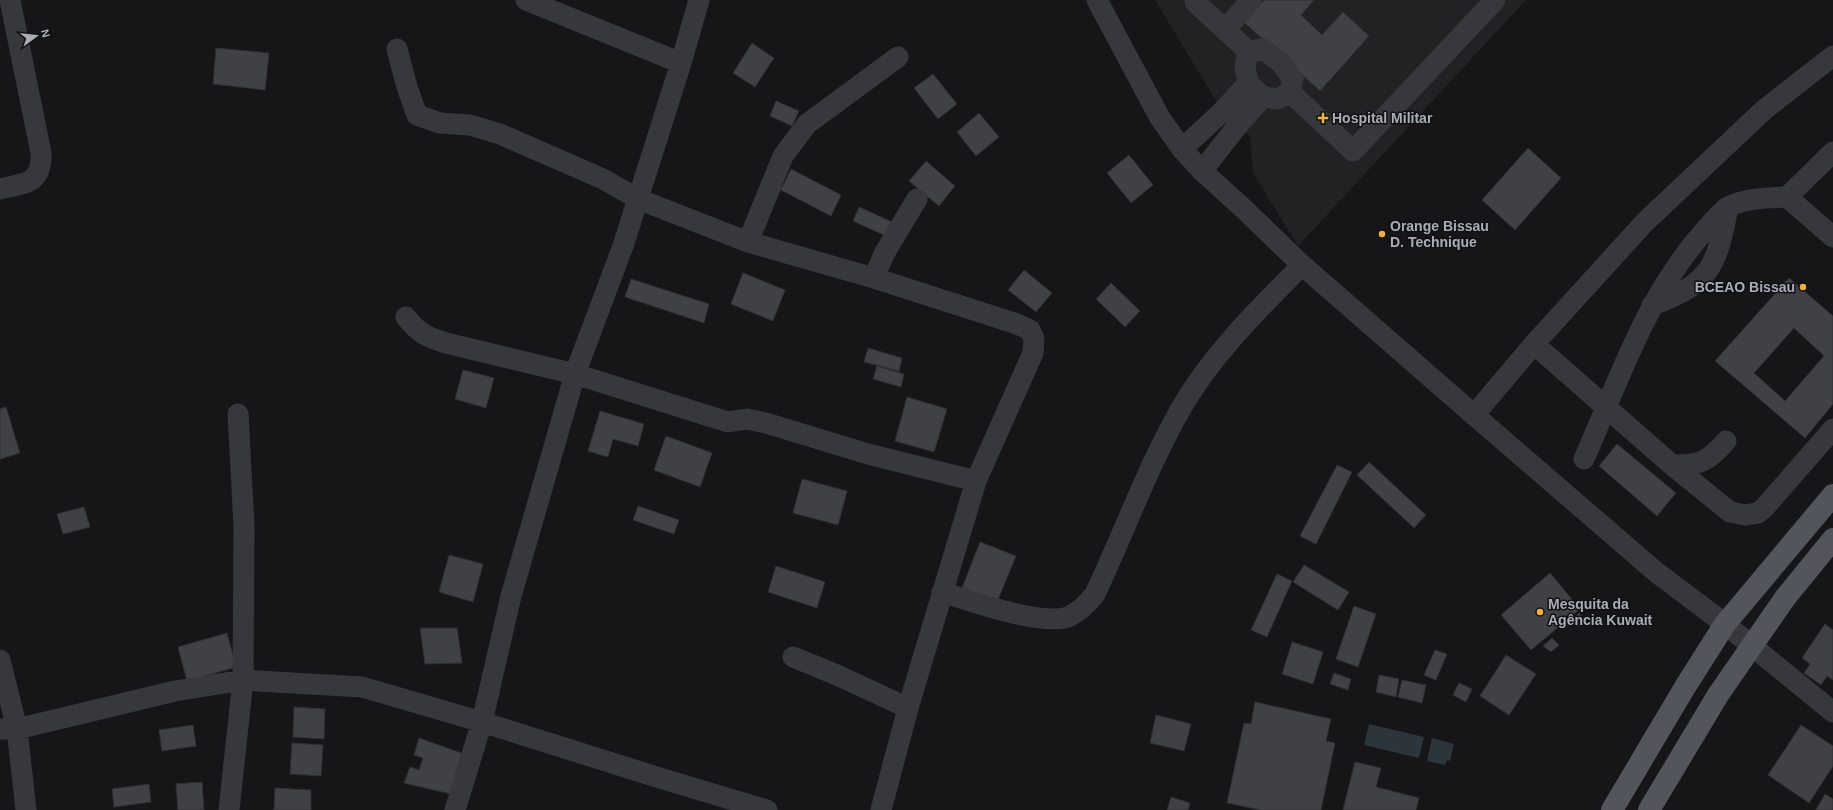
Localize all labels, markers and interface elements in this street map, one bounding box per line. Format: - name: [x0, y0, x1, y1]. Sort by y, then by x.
- north arrow: [16, 16, 56, 56]
- text: N: [39, 28, 52, 39]
- place label: Hospital Militar: [1332, 110, 1433, 126]
- marker: Hospital Militar: [1317, 112, 1329, 124]
- place label: Orange Bissau D. Technique: [1390, 218, 1489, 250]
- marker: Orange Bissau D. Technique: [1377, 229, 1387, 239]
- place label: BCEAO Bissau: [1695, 279, 1795, 295]
- marker: BCEAO Bissau: [1798, 282, 1808, 292]
- place label: Mesquita da Agência Kuwait: [1548, 596, 1653, 628]
- marker: Mesquita da Agência Kuwait: [1535, 607, 1545, 617]

